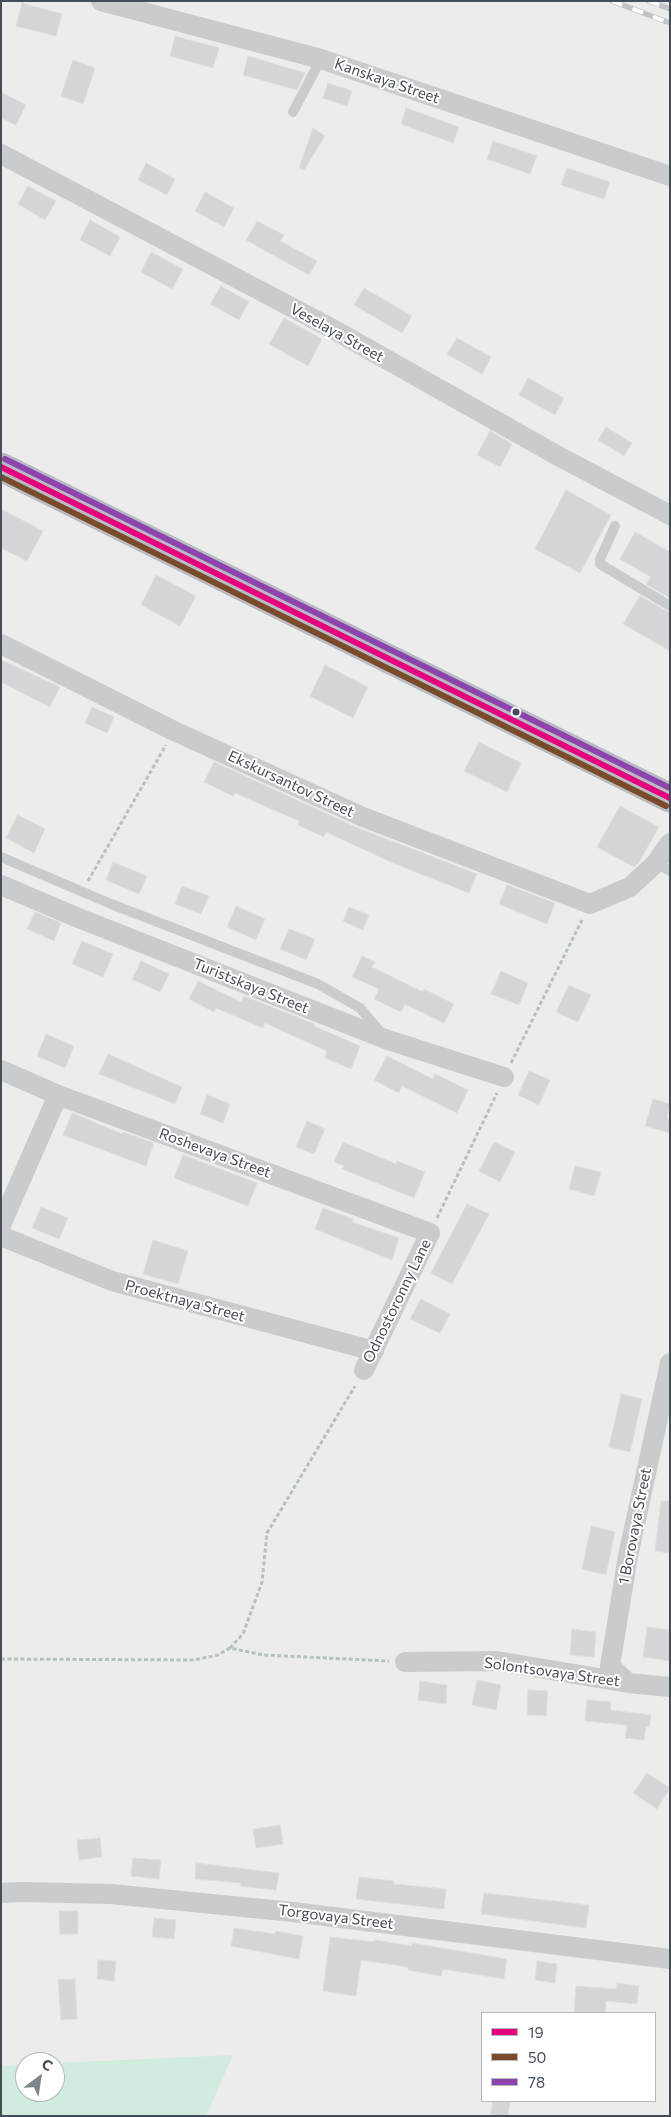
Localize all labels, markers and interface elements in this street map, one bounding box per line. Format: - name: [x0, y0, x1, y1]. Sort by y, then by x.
- street label: Kanskaya Street: [332, 55, 442, 107]
- street label: Veselaya Street: [287, 300, 387, 366]
- unlabelled marker: [511, 707, 521, 717]
- street label: Ekskursantov Street: [225, 747, 357, 821]
- street label: Turistskaya Street: [191, 955, 311, 1017]
- street label: Roshevaya Street: [157, 1124, 273, 1182]
- street label: Odnostoronny Lane: [359, 1236, 435, 1366]
- street label: Proektnaya Street: [123, 1276, 247, 1326]
- street label: 1 Borovaya Street: [615, 1466, 655, 1586]
- street label: Solontsovaya Street: [483, 1654, 621, 1690]
- street label: Torgovaya Street: [277, 1901, 395, 1933]
- legend: [481, 2012, 656, 2102]
- text: 19: [528, 2023, 544, 2041]
- text: 50: [528, 2048, 546, 2066]
- north arrow: [15, 2052, 65, 2102]
- text: С: [39, 2055, 56, 2074]
- text: 78: [528, 2073, 545, 2091]

